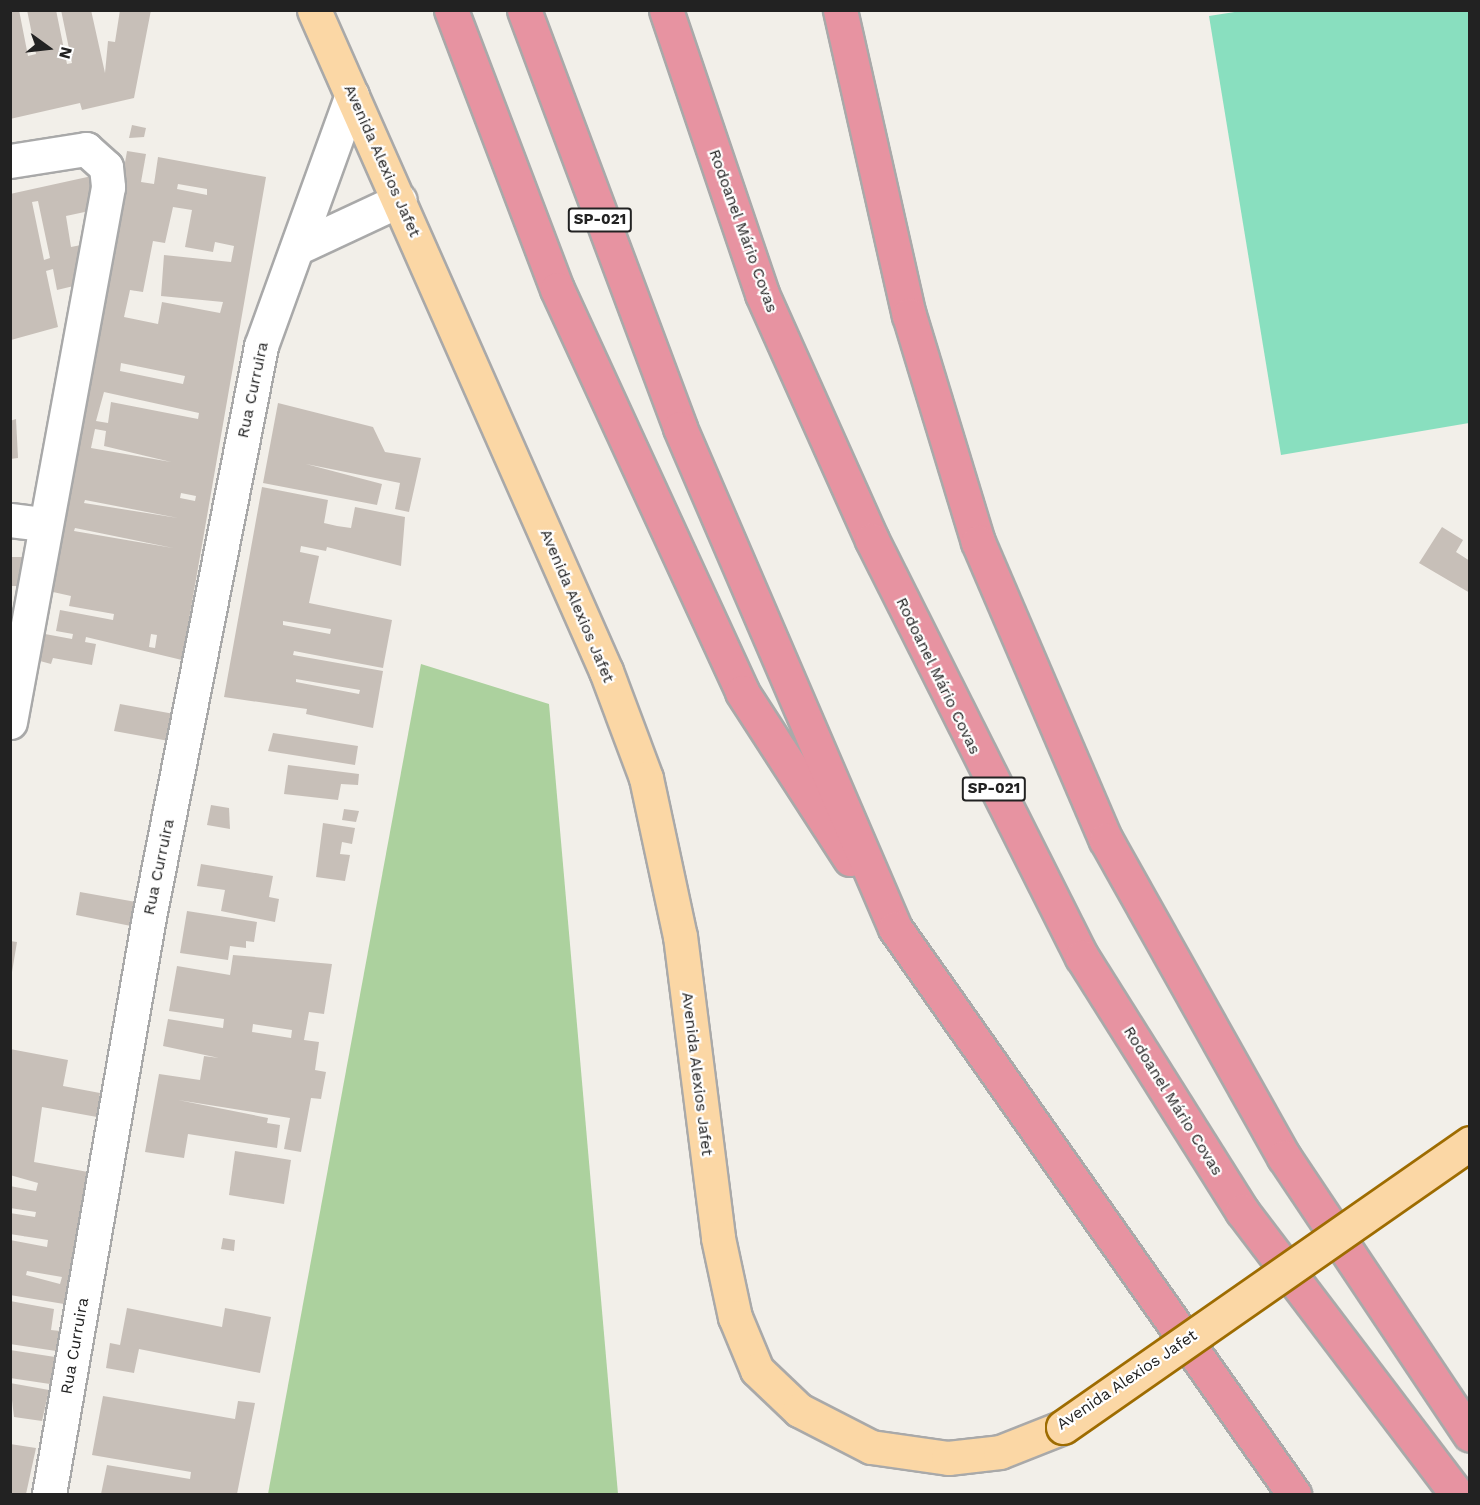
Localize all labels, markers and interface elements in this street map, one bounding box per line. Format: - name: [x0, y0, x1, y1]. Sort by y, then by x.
- north arrow: [18, 18, 78, 78]
- text: N: [55, 45, 77, 61]
- street label: Avenida Alexios Jafet: [339, 81, 425, 241]
- street label: Rodoanel Mário Covas: [704, 147, 782, 315]
- road number: SP-021: [567, 208, 633, 232]
- street label: Rua Curruira: [233, 340, 273, 440]
- street label: Avenida Alexios Jafet: [536, 526, 618, 686]
- street label: Rodoanel Mário Covas: [891, 594, 985, 758]
- road number: SP-021: [961, 777, 1027, 801]
- street label: Rua Curruira: [139, 817, 179, 917]
- street label: Avenida Alexios Jafet: [677, 990, 717, 1158]
- street label: Rodoanel Mário Covas: [1119, 1023, 1227, 1179]
- street label: Rua Curruira: [57, 1296, 93, 1396]
- street label: Avenida Alexios Jafet: [1053, 1326, 1201, 1434]

